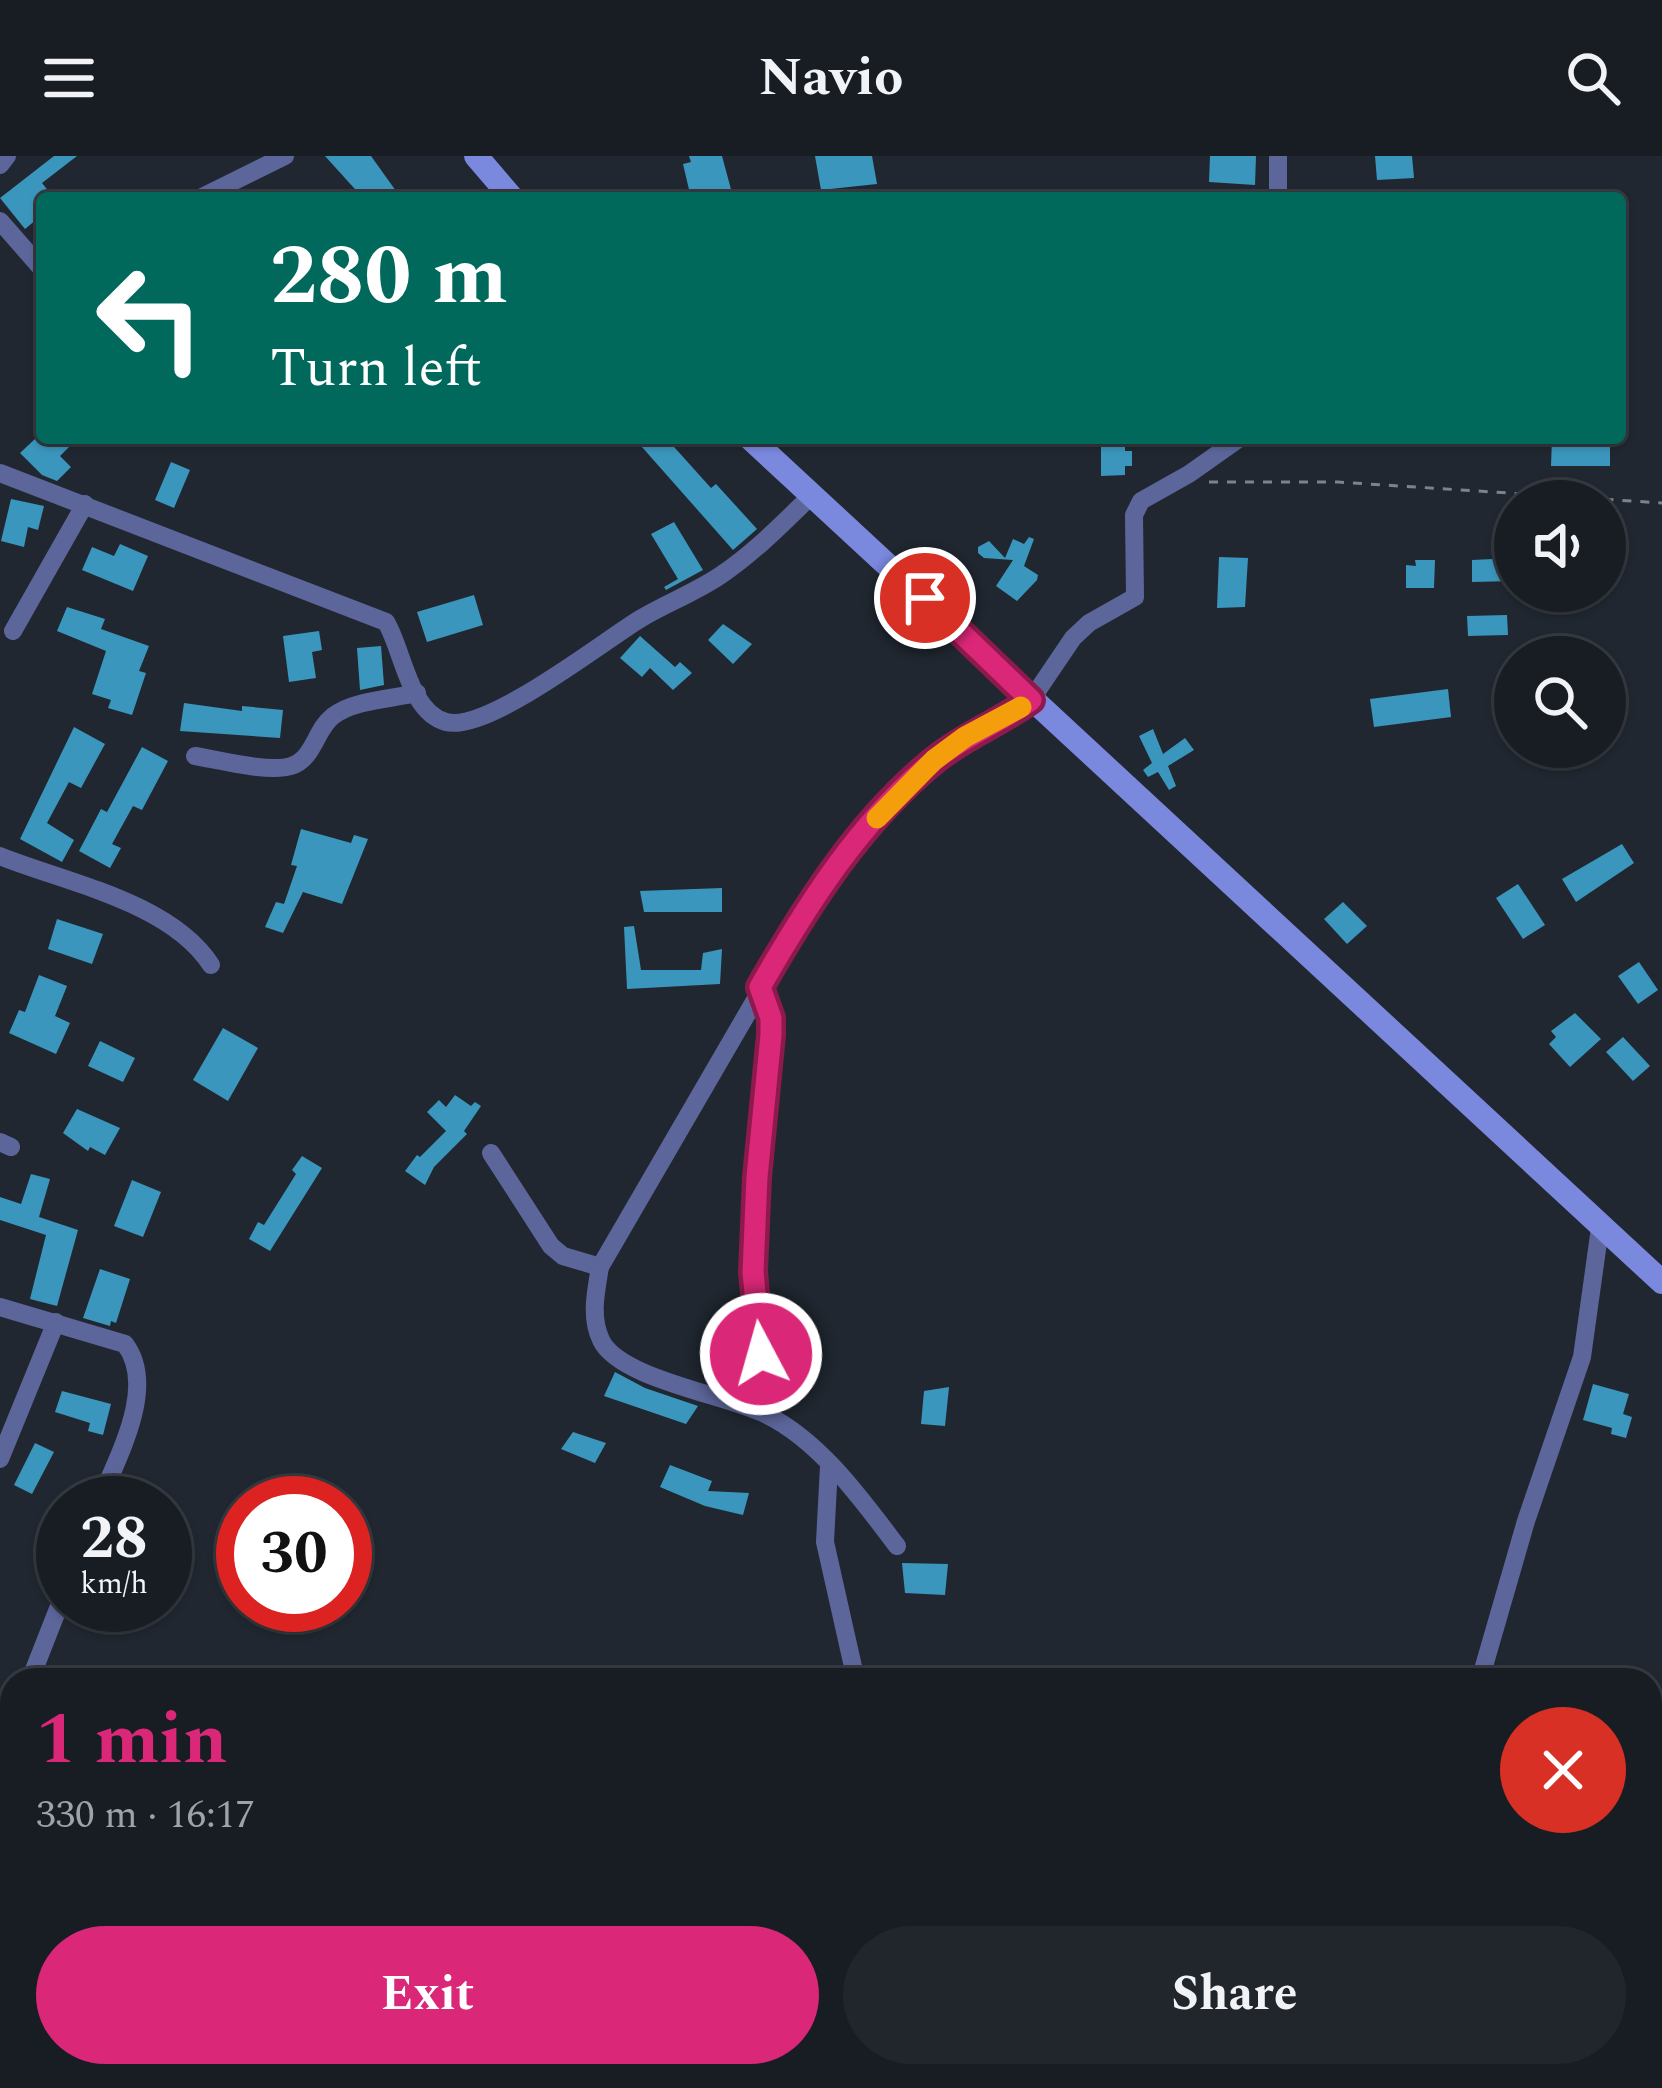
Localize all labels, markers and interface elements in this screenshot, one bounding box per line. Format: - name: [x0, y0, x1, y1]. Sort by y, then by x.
- text: Navio: [758, 37, 904, 119]
- icon: menu: [36, 45, 102, 111]
- icon: search: [1560, 45, 1626, 111]
- text: 280 m: [270, 213, 508, 341]
- icon: left: [72, 240, 228, 396]
- text: Turn left: [270, 328, 482, 410]
- map controls: [1494, 480, 1626, 768]
- button: sound: [1494, 480, 1626, 612]
- pin: [874, 547, 976, 649]
- icon: arrive: [892, 565, 958, 631]
- button: search: [1494, 636, 1626, 768]
- position arrow: [698, 1291, 824, 1417]
- speed limit sign: 30: [216, 1476, 372, 1632]
- text: 28: [80, 1493, 148, 1585]
- text: km/h: [80, 1561, 148, 1607]
- text: 1 min: [36, 1686, 228, 1795]
- button: close: [1500, 1707, 1626, 1833]
- text: 330 m · 16:17: [36, 1786, 255, 1845]
- button: Exit: [36, 1926, 819, 2064]
- button: Share: [843, 1926, 1626, 2064]

